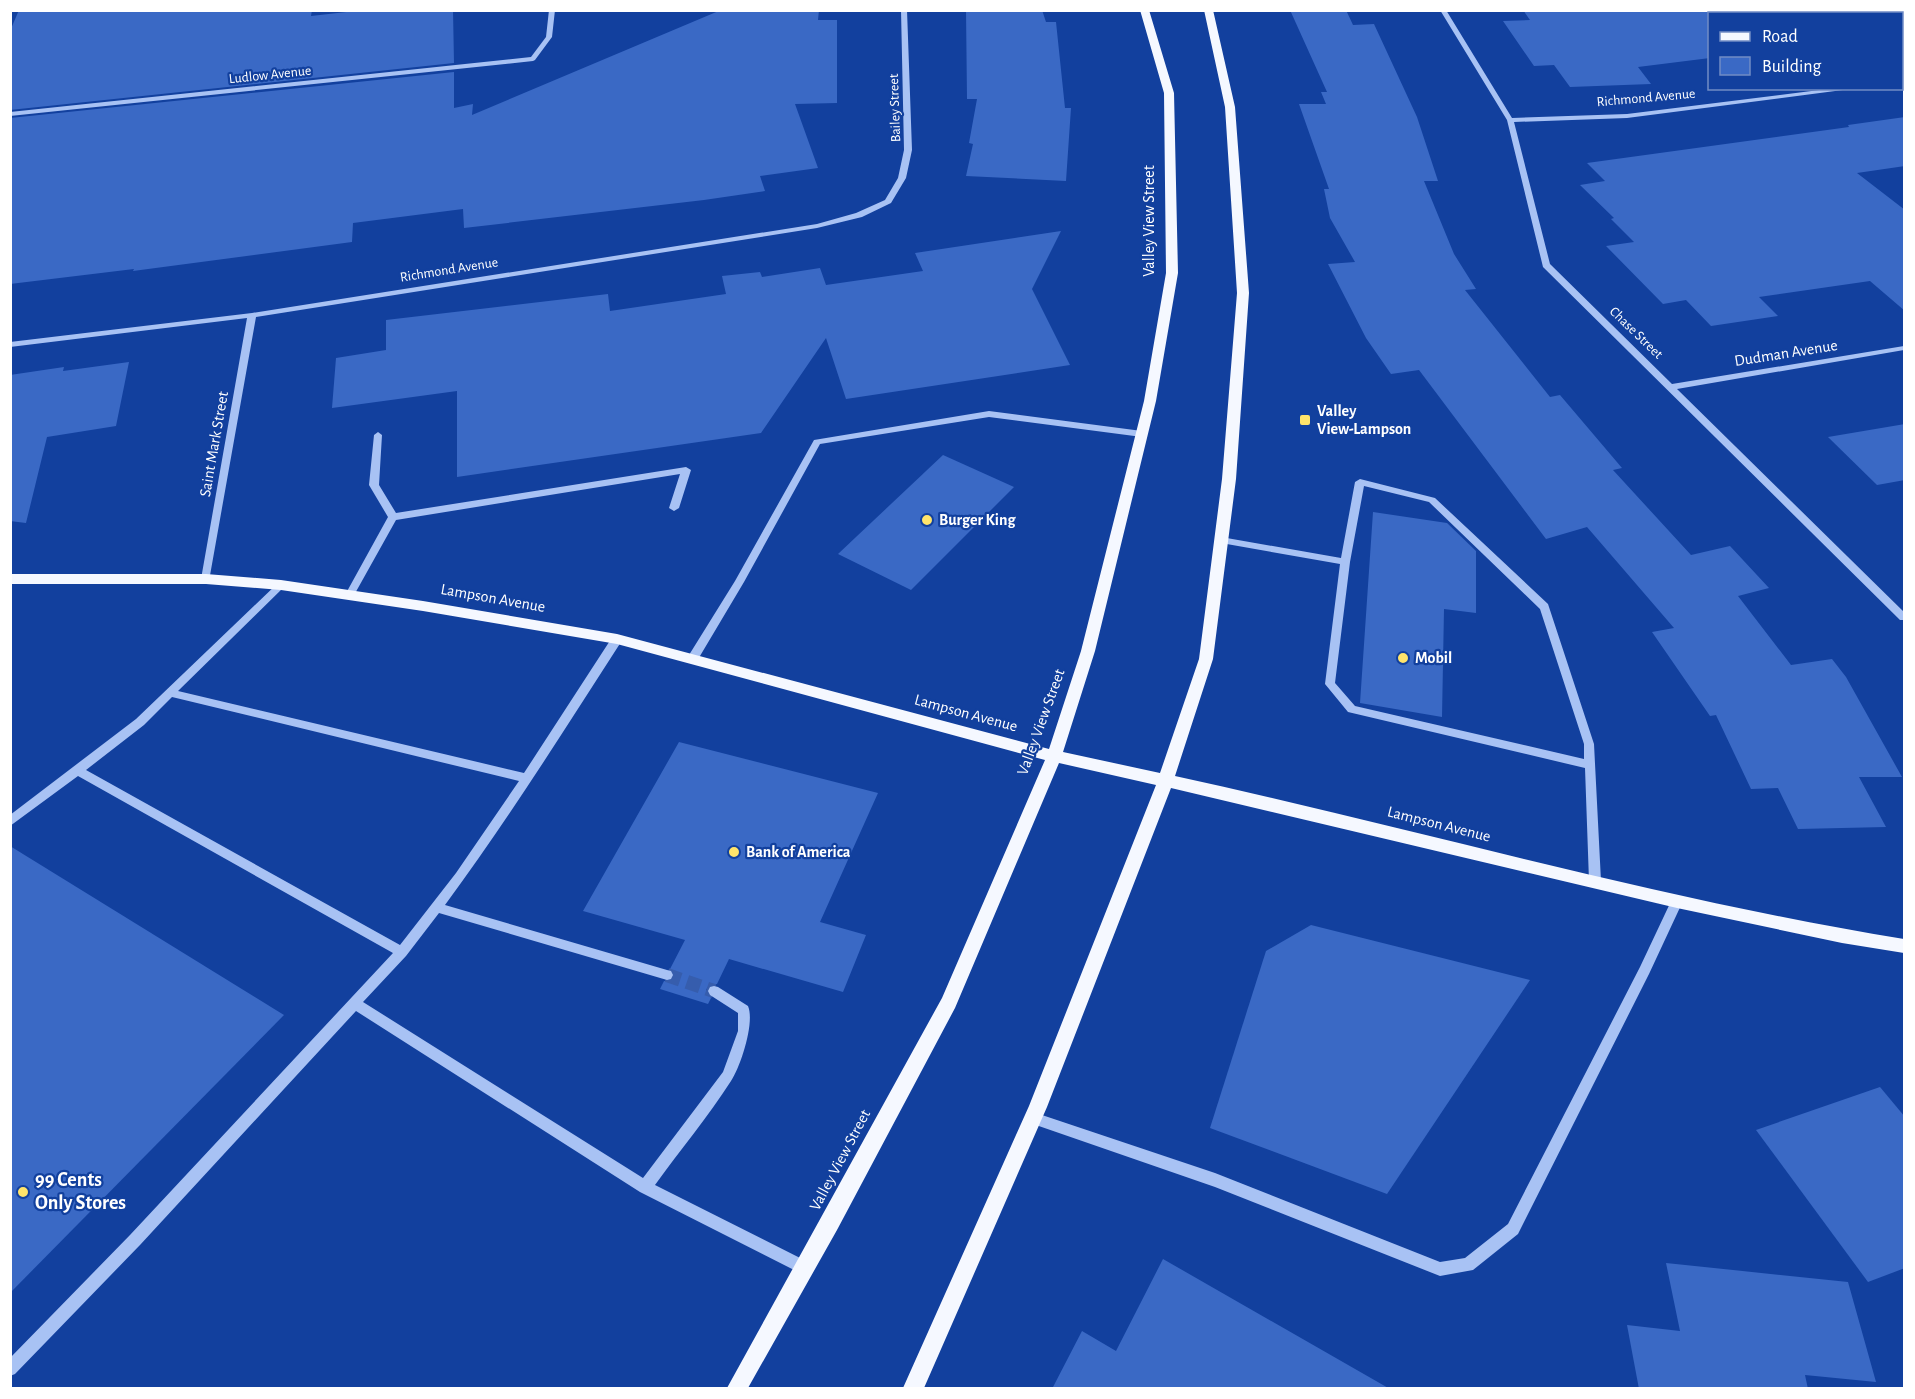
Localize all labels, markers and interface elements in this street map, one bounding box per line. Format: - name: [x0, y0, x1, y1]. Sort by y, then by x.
- legend: [1708, 12, 1903, 90]
- text: Road: [1762, 28, 1798, 46]
- text: Building: [1762, 58, 1822, 76]
- street label: Ludlow Avenue: [228, 64, 312, 86]
- street label: Bailey Street: [887, 73, 903, 142]
- street label: Richmond Avenue: [1596, 87, 1696, 109]
- street label: Valley View Street: [1141, 165, 1158, 277]
- street label: Richmond Avenue: [399, 255, 499, 285]
- street label: Chase Street: [1607, 304, 1666, 362]
- street label: Dudman Avenue: [1733, 337, 1839, 369]
- street label: Saint Mark Street: [197, 390, 231, 498]
- place label: Valley View-Lampson: [1317, 403, 1411, 437]
- marker: Valley View-Lampson: [1298, 413, 1312, 427]
- place label: Burger King: [939, 512, 1016, 528]
- marker: Burger King: [920, 513, 934, 527]
- street label: Lampson Avenue: [439, 581, 547, 615]
- place label: Mobil: [1415, 650, 1452, 666]
- marker: Mobil: [1396, 651, 1410, 665]
- street label: Valley View Street: [1014, 667, 1069, 778]
- street label: Lampson Avenue: [913, 692, 1019, 734]
- street label: Lampson Avenue: [1386, 803, 1492, 845]
- place label: Bank of America: [746, 844, 851, 860]
- marker: Bank of America: [727, 845, 741, 859]
- street label: Valley View Street: [807, 1107, 874, 1214]
- place label: 99 Cents Only Stores: [35, 1170, 126, 1213]
- marker: 99 Cents Only Stores: [16, 1185, 30, 1199]

